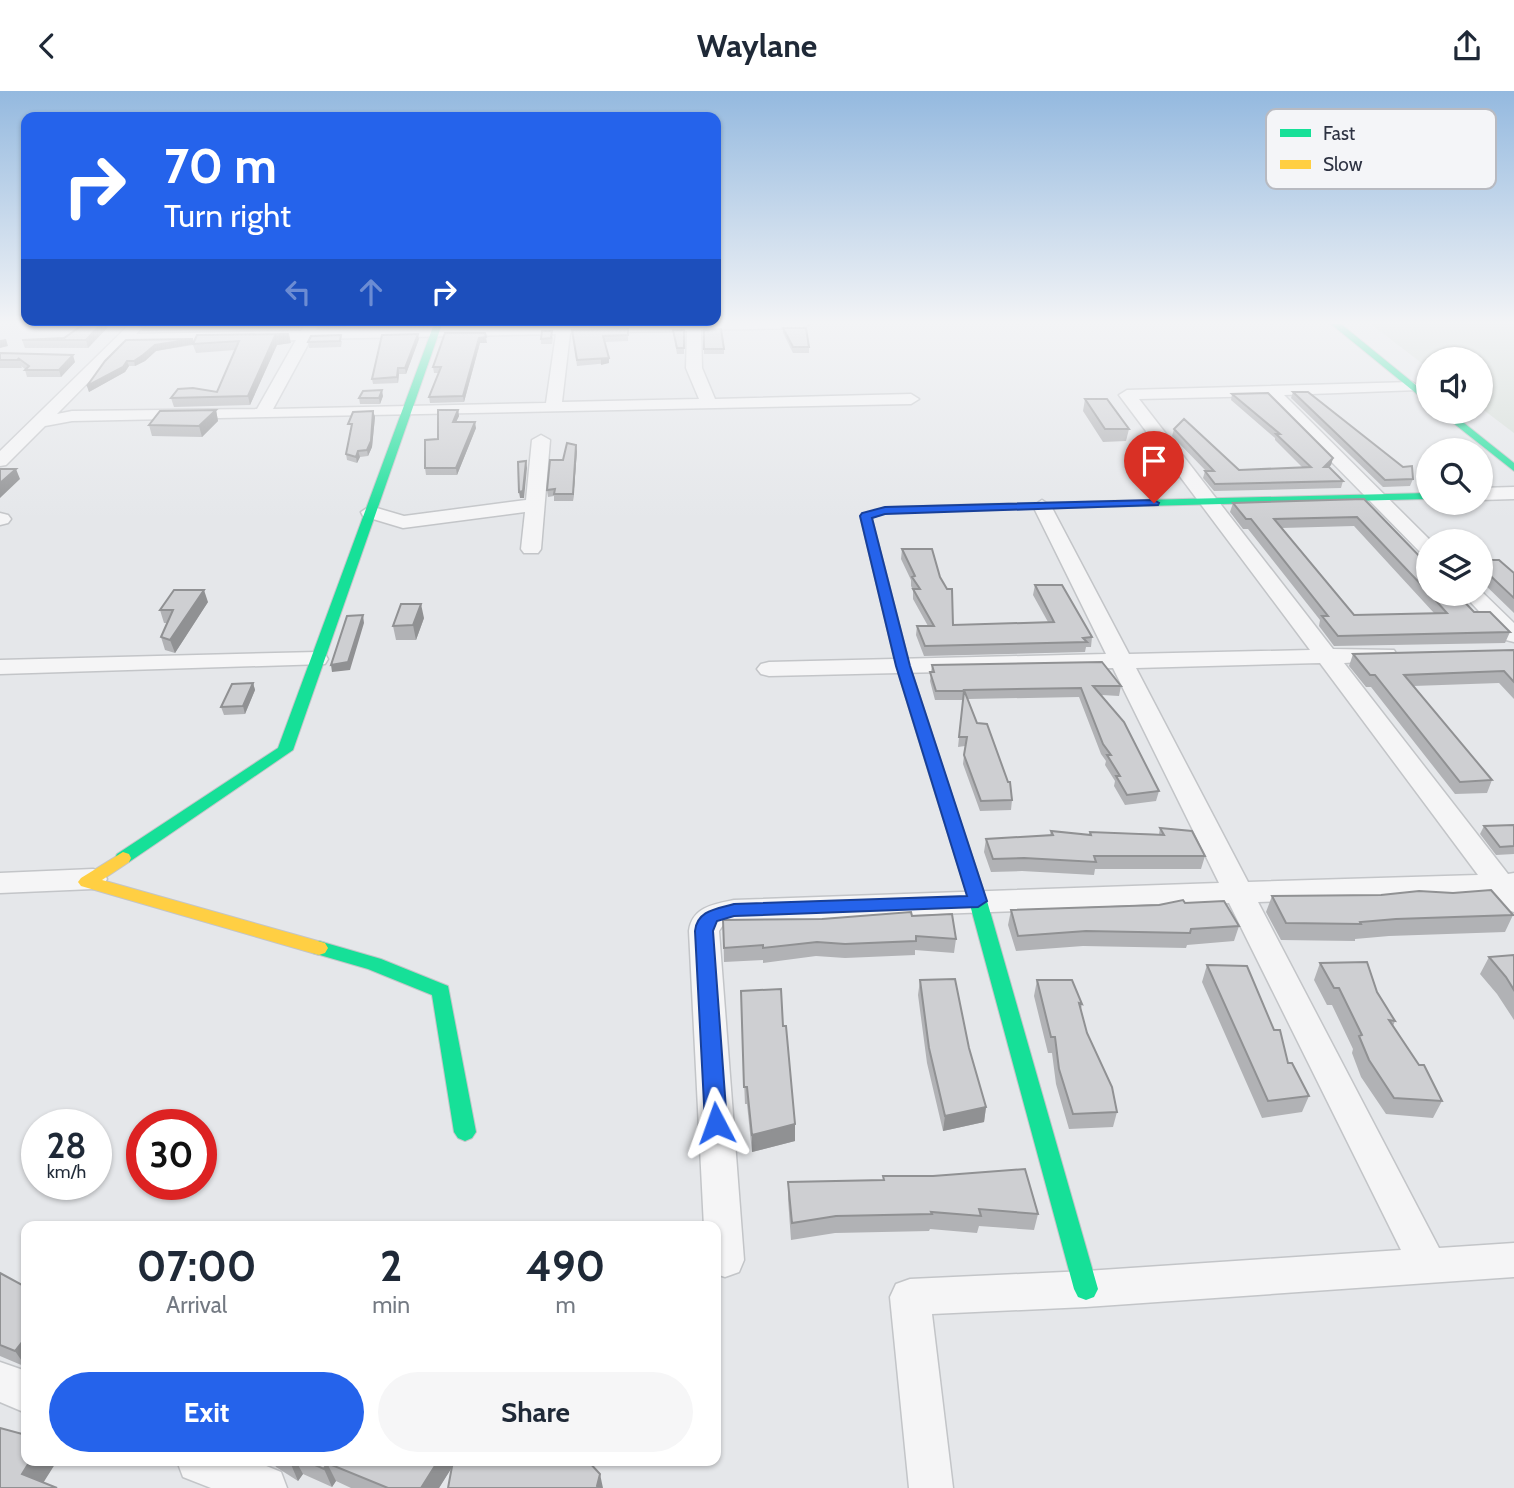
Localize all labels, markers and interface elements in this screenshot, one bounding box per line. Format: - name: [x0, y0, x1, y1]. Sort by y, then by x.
- text: Waylane: [697, 26, 817, 65]
- icon: back: [28, 27, 66, 65]
- icon: share: [1448, 27, 1486, 65]
- legend: [1266, 109, 1496, 189]
- text: Fast: [1323, 122, 1356, 145]
- text: 70 m: [164, 136, 277, 195]
- icon: right: [49, 140, 140, 231]
- text: Slow: [1323, 153, 1363, 176]
- text: Turn right: [164, 196, 291, 235]
- icon: left: [279, 273, 317, 311]
- icon: ahead: [352, 273, 390, 311]
- icon: right: [425, 273, 463, 311]
- map controls: [1416, 347, 1493, 606]
- button: sound: [1416, 347, 1493, 424]
- pin: [1124, 431, 1184, 503]
- button: search: [1416, 438, 1493, 515]
- icon: arrive: [1135, 442, 1173, 480]
- button: layers: [1416, 529, 1493, 606]
- position arrow: [679, 1086, 753, 1160]
- speed limit sign: 30: [126, 1109, 217, 1200]
- text: 28: [47, 1124, 86, 1167]
- text: km/h: [47, 1161, 86, 1183]
- text: 07:00: [137, 1240, 256, 1292]
- text: 2: [380, 1240, 402, 1292]
- text: 490: [526, 1240, 605, 1292]
- text: Arrival: [166, 1291, 227, 1319]
- text: min: [372, 1291, 410, 1319]
- text: m: [555, 1291, 576, 1319]
- button: Exit: [49, 1372, 364, 1452]
- button: Share: [378, 1372, 693, 1452]

